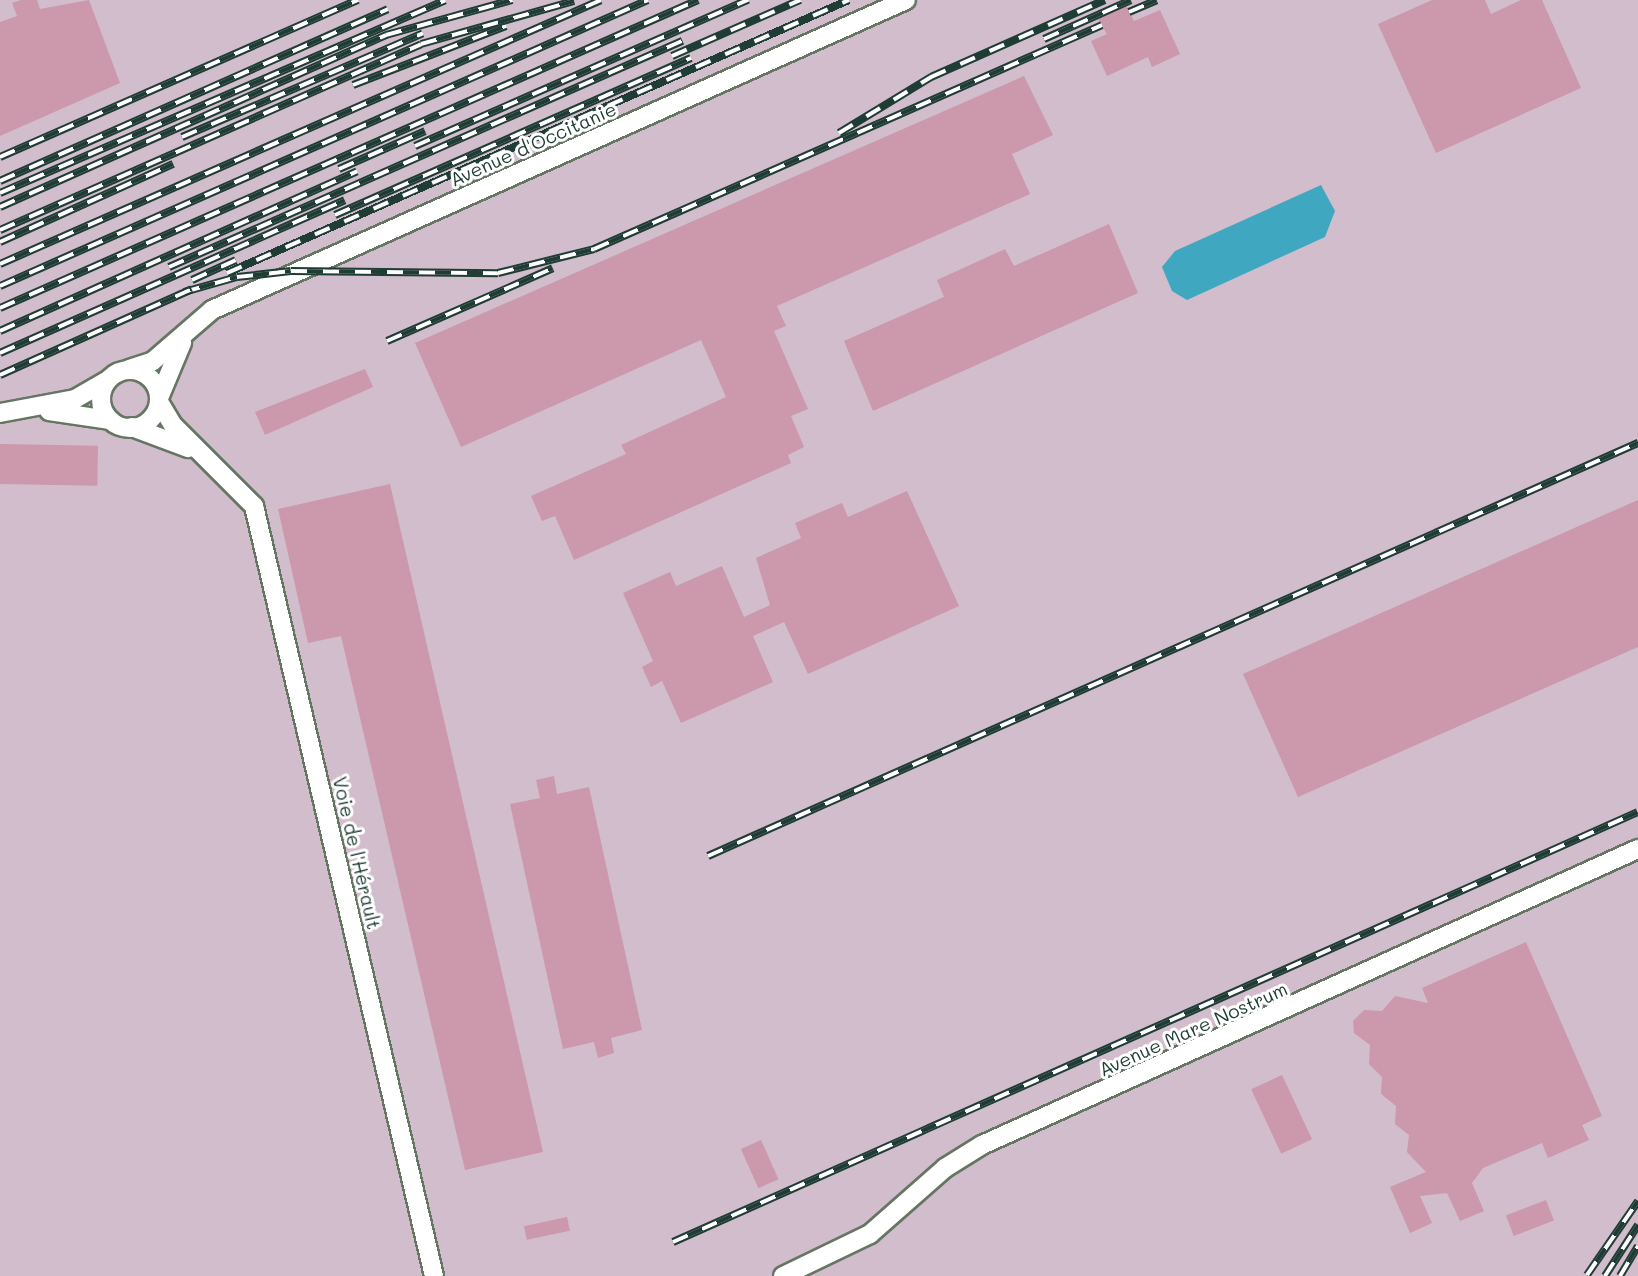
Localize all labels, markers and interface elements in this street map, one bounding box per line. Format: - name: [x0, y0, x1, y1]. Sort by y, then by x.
- street label: Avenue d'Occitanie: [446, 97, 620, 191]
- street label: Voie de l'Hérault: [328, 774, 386, 932]
- street label: Avenue Mare Nostrum: [1095, 977, 1291, 1081]

